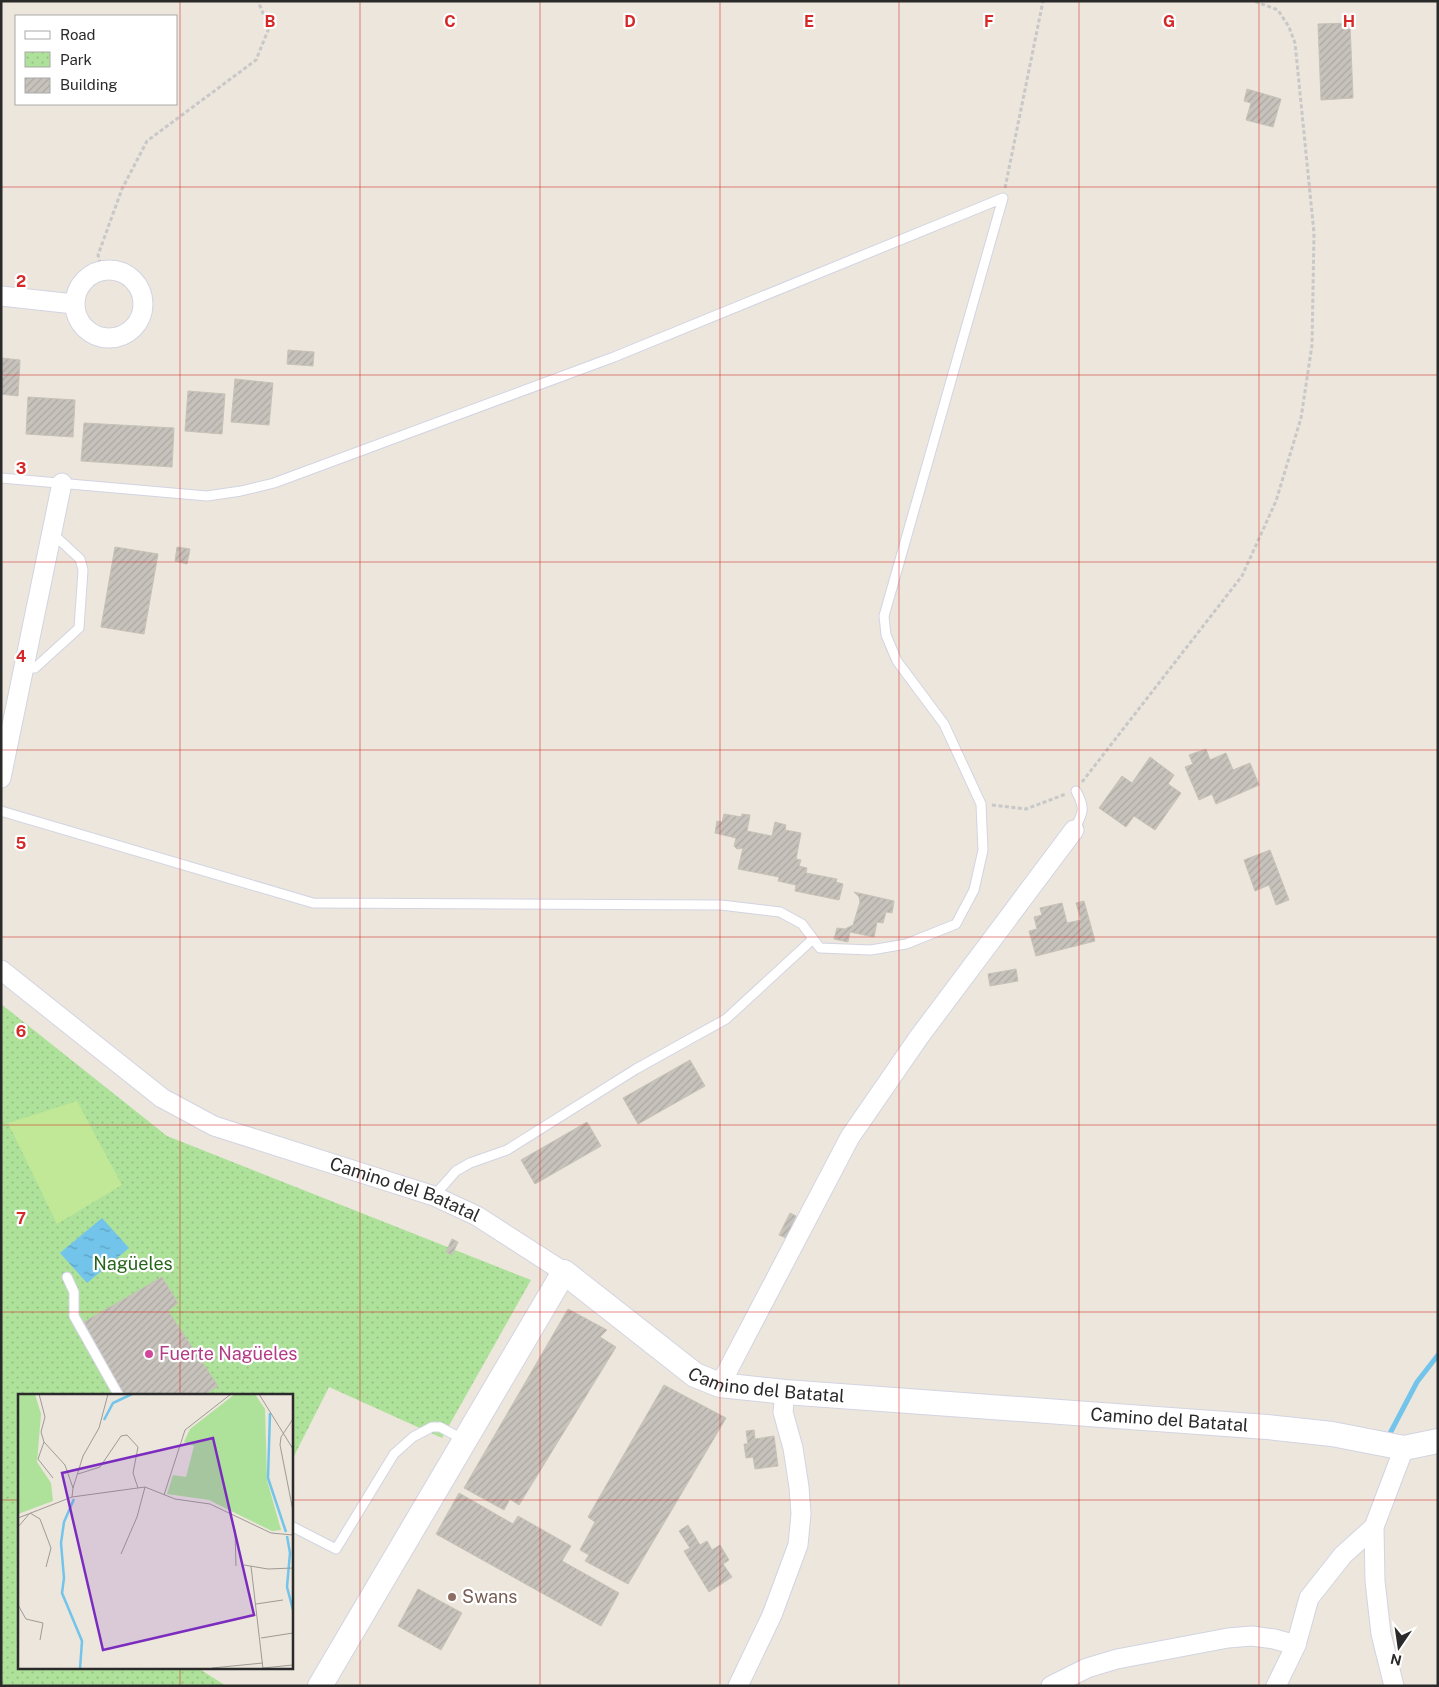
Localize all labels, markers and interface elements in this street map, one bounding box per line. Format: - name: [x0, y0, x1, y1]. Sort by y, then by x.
- text: B: [265, 12, 276, 31]
- text: C: [444, 12, 456, 31]
- text: D: [624, 12, 636, 31]
- text: E: [804, 12, 814, 31]
- text: F: [984, 12, 994, 31]
- text: G: [1163, 12, 1175, 31]
- text: H: [1343, 12, 1355, 31]
- legend: [15, 15, 178, 105]
- text: Road: [60, 26, 96, 43]
- text: Park: [60, 51, 92, 68]
- text: Building: [60, 76, 118, 93]
- text: 2: [16, 272, 26, 291]
- text: 3: [16, 459, 26, 478]
- text: 4: [16, 647, 27, 666]
- text: 5: [16, 834, 27, 853]
- text: 6: [16, 1022, 26, 1041]
- street label: Camino del Batatal: [327, 1153, 484, 1226]
- text: 7: [16, 1209, 26, 1228]
- park label: Nagüeles: [93, 1253, 173, 1274]
- place label: Fuerte Nagüeles: [159, 1343, 297, 1364]
- marker: Fuerte Nagüeles: [143, 1348, 155, 1360]
- street label: Camino del Batatal: [684, 1362, 845, 1406]
- inset map: [18, 1394, 292, 1670]
- street label: Camino del Batatal: [1090, 1403, 1249, 1436]
- place label: Swans: [462, 1586, 517, 1607]
- marker: Swans: [446, 1591, 458, 1603]
- north arrow: [1374, 1622, 1424, 1672]
- text: N: [1389, 1651, 1403, 1669]

